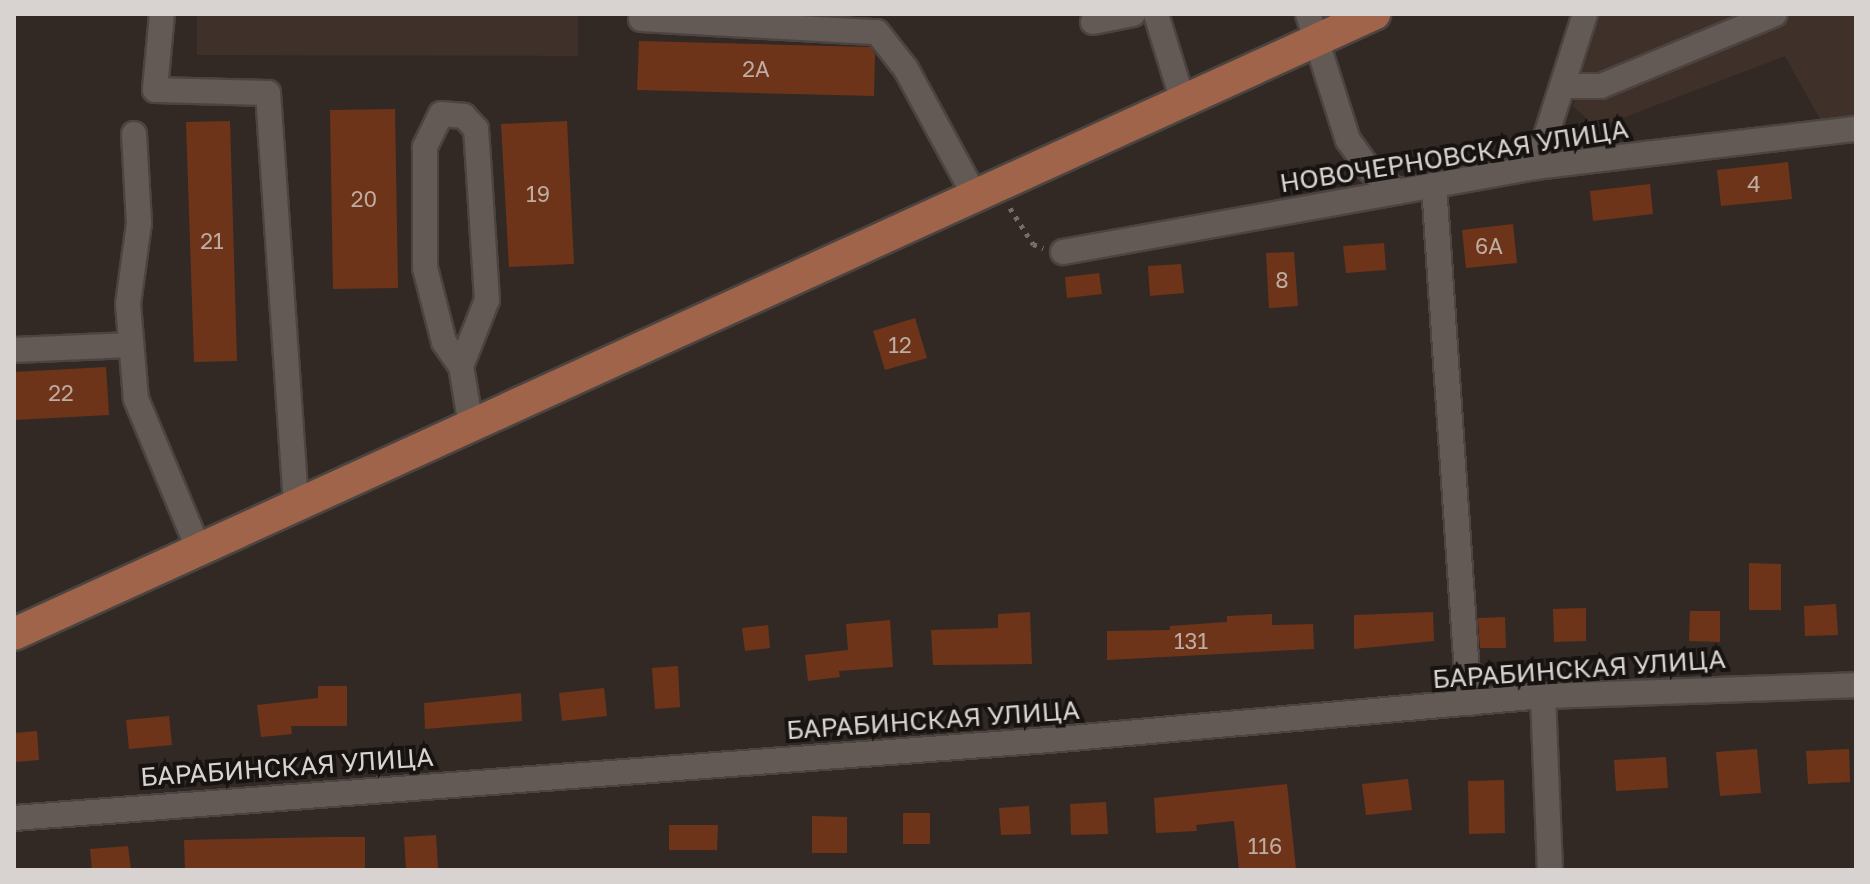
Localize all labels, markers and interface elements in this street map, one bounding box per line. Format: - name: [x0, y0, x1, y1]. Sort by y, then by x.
- house number: 2А: [742, 56, 770, 82]
- street label: НОВОЧЕРНОВСКАЯ УЛИЦА: [1278, 113, 1630, 199]
- house number: 4: [1747, 171, 1761, 197]
- house number: 19: [526, 181, 550, 207]
- house number: 20: [351, 186, 377, 212]
- house number: 21: [200, 228, 224, 254]
- house number: 6А: [1475, 233, 1503, 259]
- house number: 8: [1275, 267, 1289, 293]
- house number: 12: [888, 332, 912, 358]
- house number: 22: [48, 380, 74, 406]
- house number: 131: [1174, 628, 1208, 654]
- street label: БАРАБИНСКАЯ УЛИЦА: [1431, 643, 1727, 695]
- street label: БАРАБИНСКАЯ УЛИЦА: [785, 694, 1081, 746]
- street label: БАРАБИНСКАЯ УЛИЦА: [139, 741, 435, 793]
- house number: 116: [1248, 833, 1282, 859]

